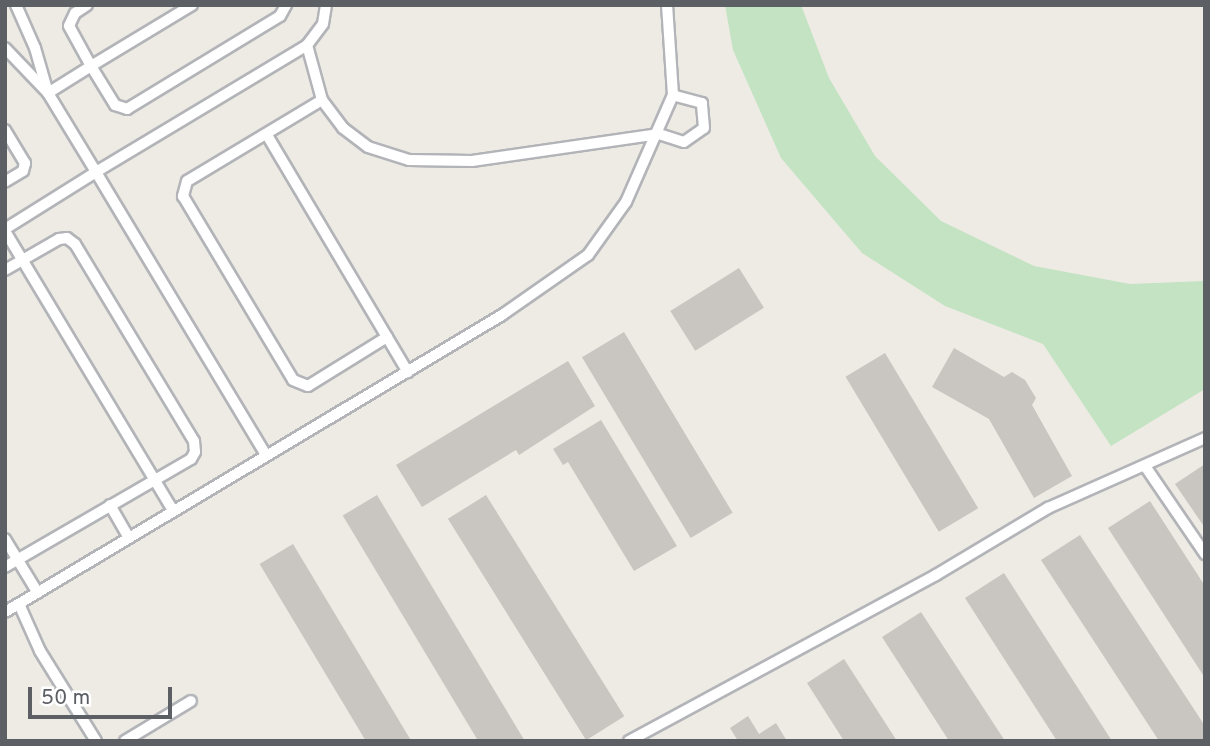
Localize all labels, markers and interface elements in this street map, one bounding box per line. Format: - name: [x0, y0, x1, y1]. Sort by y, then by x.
- scale bar: [32, 672, 175, 716]
- text: 50 m: [41, 685, 90, 712]

